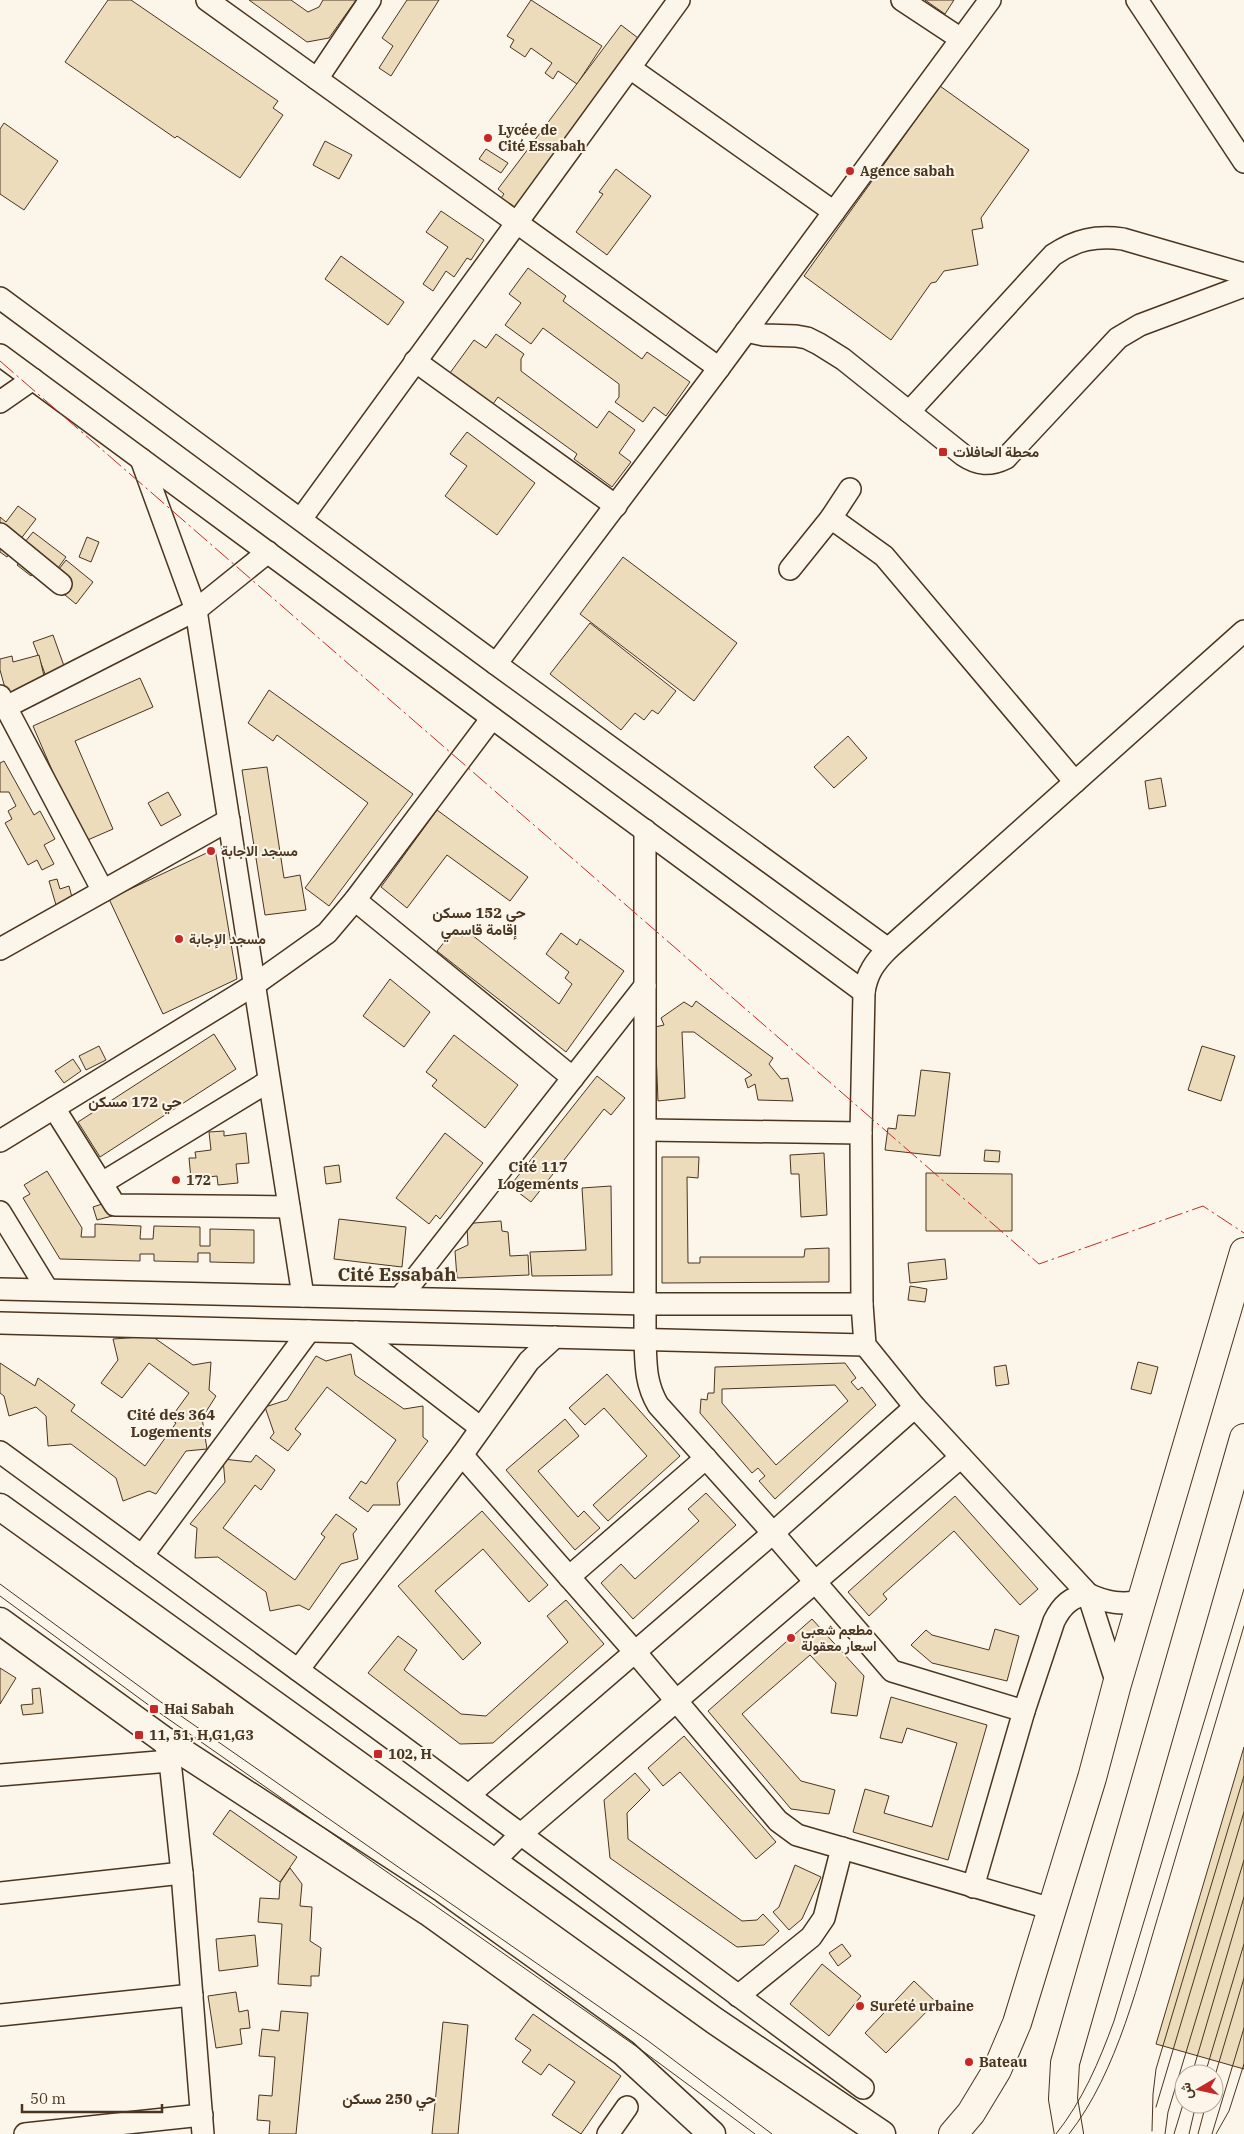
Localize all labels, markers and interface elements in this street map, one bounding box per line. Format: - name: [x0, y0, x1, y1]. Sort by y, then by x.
- place label: Lycée de Cité Essabah: [498, 121, 586, 155]
- marker: Lycée de Cité Essabah: [482, 132, 494, 144]
- place label: Agence sabah: [860, 162, 955, 180]
- marker: Agence sabah: [844, 165, 856, 177]
- place label: محطة الحافلات: [953, 443, 1040, 461]
- marker: محطة الحافلات: [937, 446, 949, 458]
- place label: مسجد الاجابة: [221, 842, 298, 860]
- marker: مسجد الاجابة: [205, 845, 217, 857]
- district label: حي 152 مسكن إقامة قاسمي: [432, 903, 526, 943]
- place label: مسجد الإجابة: [189, 930, 266, 949]
- marker: مسجد الإجابة: [173, 933, 185, 945]
- district label: حي 172 مسكن: [88, 1092, 182, 1115]
- district label: Cité 117 Logements: [497, 1157, 579, 1193]
- place label: 172: [186, 1171, 211, 1189]
- marker: 172: [170, 1174, 182, 1186]
- district label: Cité Essabah: [337, 1262, 457, 1286]
- district label: Cité des 364 Logements: [127, 1405, 215, 1441]
- place label: مطعم شعبي اسعار معقولة: [801, 1621, 877, 1655]
- marker: مطعم شعبي اسعار معقولة: [785, 1632, 797, 1644]
- place label: Hai Sabah: [164, 1700, 234, 1718]
- marker: Hai Sabah: [148, 1703, 160, 1715]
- place label: 11, 51, H,G1,G3: [149, 1726, 254, 1744]
- marker: 11, 51, H,G1,G3: [133, 1729, 145, 1741]
- place label: 102, H: [388, 1745, 432, 1763]
- marker: 102, H: [372, 1748, 384, 1760]
- place label: Sureté urbaine: [870, 1997, 974, 2015]
- marker: Sureté urbaine: [854, 2000, 866, 2012]
- place label: Bateau: [979, 2053, 1027, 2071]
- marker: Bateau: [963, 2056, 975, 2068]
- north arrow: [1174, 2064, 1224, 2114]
- text: ش: [1176, 2081, 1196, 2101]
- scale bar: [22, 2082, 162, 2114]
- text: 50 m: [30, 2089, 66, 2108]
- district label: حي 250 مسكن: [342, 2089, 436, 2112]

